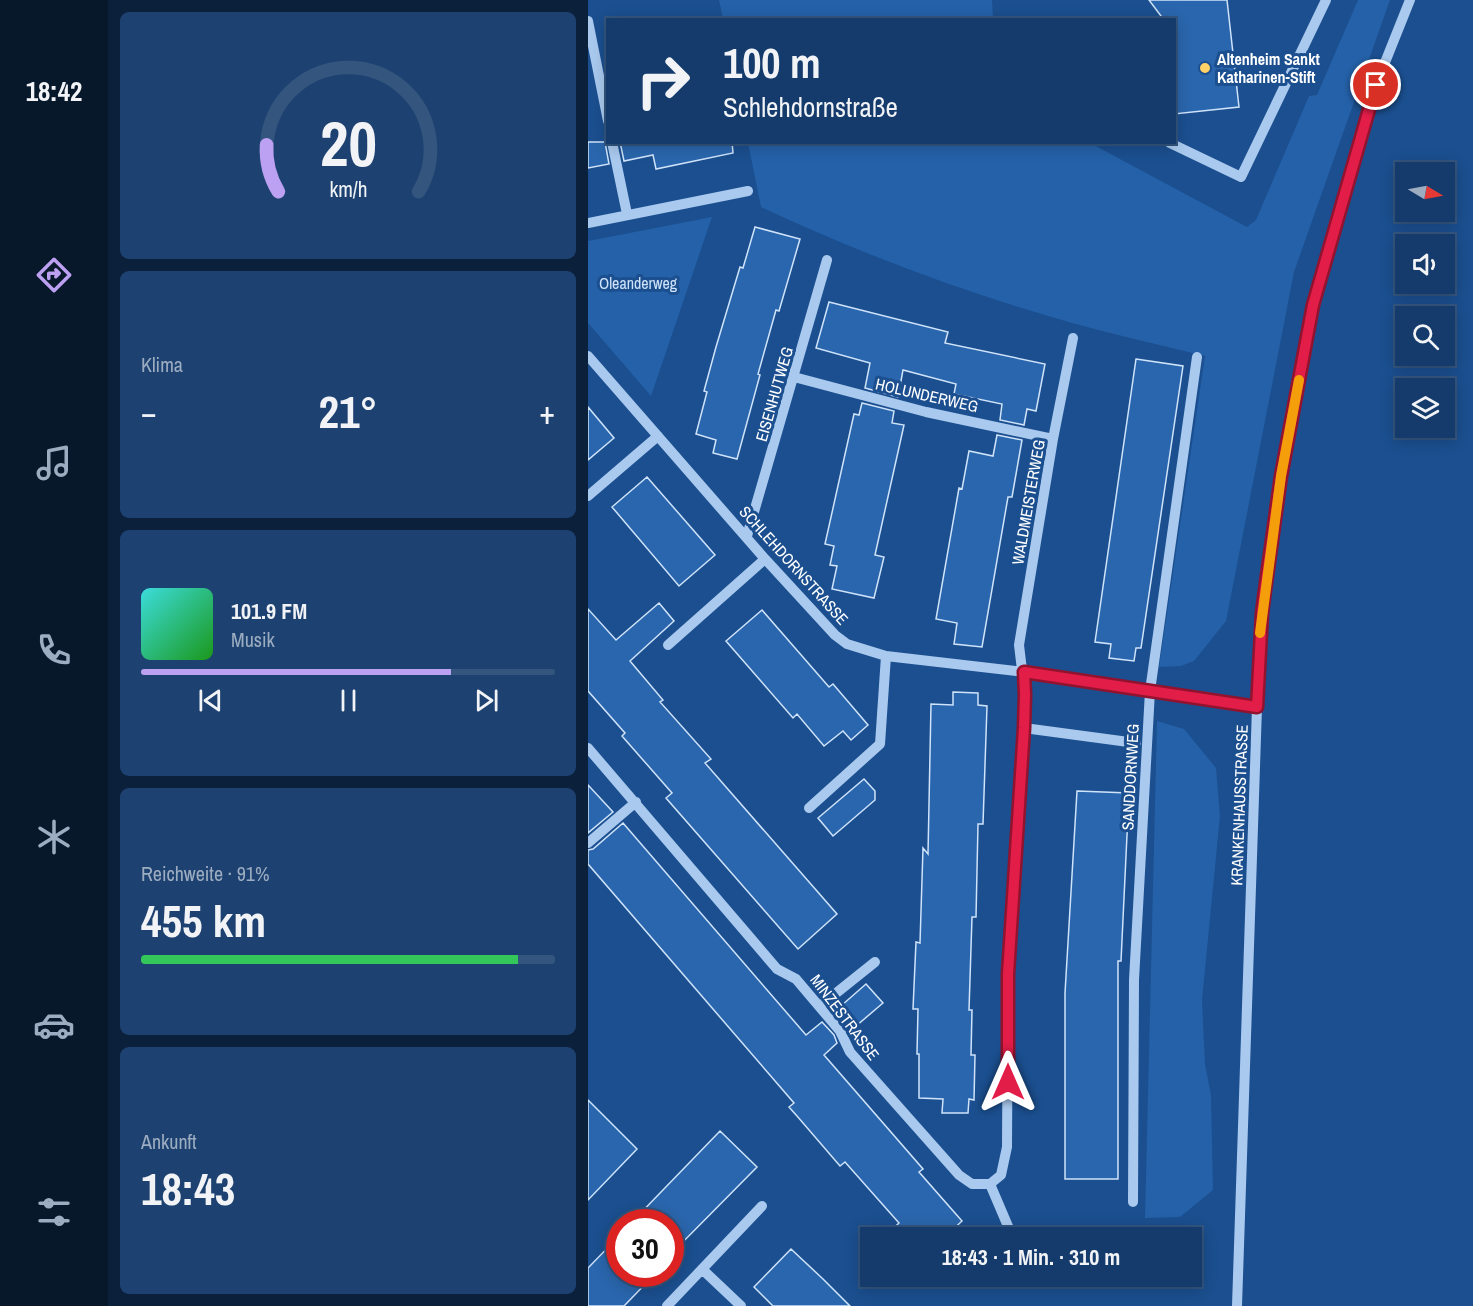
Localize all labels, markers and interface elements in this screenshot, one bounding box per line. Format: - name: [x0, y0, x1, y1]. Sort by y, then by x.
- text: 100 m: [723, 35, 821, 91]
- icon: right: [624, 42, 702, 120]
- place label: Altenheim Sankt Katharinen-Stift: [1217, 48, 1320, 88]
- pin: [1350, 59, 1401, 110]
- marker: Altenheim Sankt Katharinen-Stift: [1198, 61, 1212, 75]
- icon: arrive: [1359, 68, 1392, 101]
- text: 18:42: [26, 73, 82, 109]
- text: Schlehdornstraße: [723, 89, 898, 125]
- text: 20: [320, 102, 376, 186]
- north arrow: [1395, 162, 1455, 222]
- map controls: [1395, 162, 1455, 438]
- text: km/h: [329, 176, 367, 205]
- button: sound: [1395, 234, 1455, 294]
- icon: directions: [33, 254, 75, 296]
- park label: Oleanderweg: [599, 272, 678, 294]
- button: search: [1395, 306, 1455, 366]
- street label: EISENHUTWEG: [750, 344, 798, 444]
- text: Klima: [141, 351, 183, 378]
- street label: HOLUNDERWEG: [873, 373, 981, 417]
- button: layers: [1395, 378, 1455, 438]
- text: 21°: [318, 381, 378, 442]
- text: −: [141, 390, 157, 434]
- text: +: [539, 390, 555, 434]
- street label: WALDMEISTERWEG: [1006, 438, 1050, 566]
- icon: music: [33, 442, 75, 484]
- street label: SCHLEHDORNSTRASSE: [735, 501, 853, 629]
- text: 101.9 FM: [231, 596, 307, 626]
- text: Musik: [231, 626, 275, 653]
- icon: phone: [33, 629, 75, 671]
- icon: previous: [194, 684, 227, 717]
- icon: pause: [332, 684, 365, 717]
- icon: next: [470, 684, 503, 717]
- street label: SANDDORNWEG: [1116, 723, 1144, 831]
- street label: KRANKENHAUSSTRASSE: [1225, 724, 1253, 886]
- icon: climate: [33, 816, 75, 858]
- text: Reichweite · 91%: [141, 860, 270, 887]
- text: 455 km: [141, 890, 266, 951]
- street label: MINZESTRASSE: [805, 970, 885, 1064]
- icon: car: [33, 1004, 75, 1046]
- position arrow: [976, 1050, 1040, 1114]
- text: Ankunft: [141, 1128, 197, 1155]
- text: 18:43: [141, 1158, 235, 1219]
- icon: filters: [33, 1191, 75, 1233]
- speed limit sign: 30: [606, 1209, 684, 1287]
- text: 18:43 · 1 Min. · 310 m: [942, 1242, 1120, 1272]

